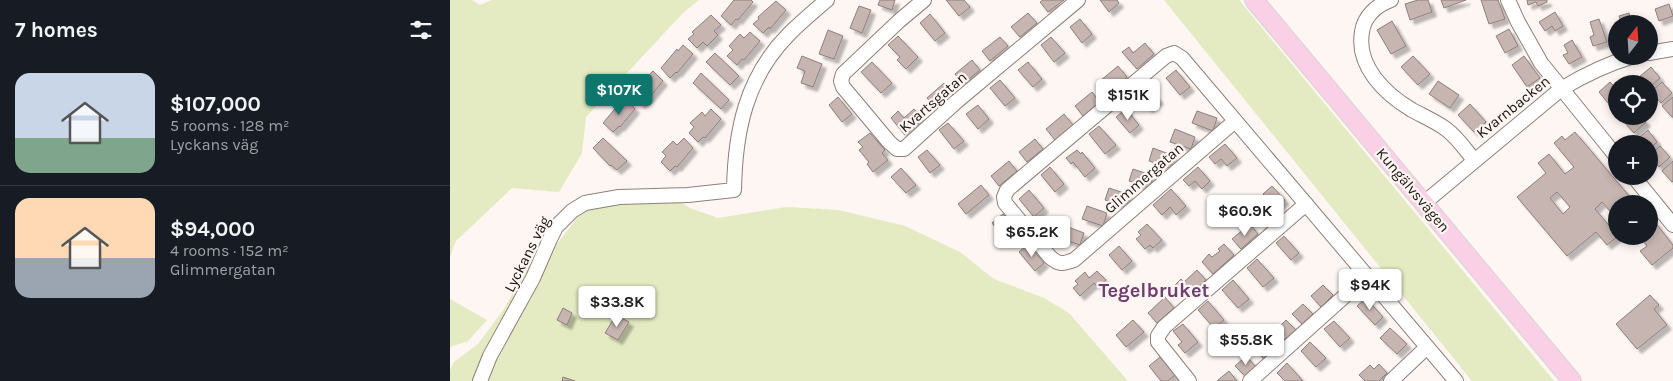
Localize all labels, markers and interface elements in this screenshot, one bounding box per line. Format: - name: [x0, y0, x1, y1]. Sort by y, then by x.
- north arrow: [1608, 15, 1658, 65]
- map controls: [1608, 15, 1658, 245]
- icon: filters: [407, 16, 435, 44]
- text: 7 homes: [15, 18, 98, 42]
- street label: Kvartsgatan: [896, 68, 970, 136]
- street label: Kvarnbacken: [1473, 72, 1553, 142]
- pin: $107K: [584, 74, 654, 116]
- button: locate: [1608, 75, 1658, 125]
- pin: $151K: [1093, 78, 1163, 121]
- text: $107K: [596, 80, 642, 99]
- text: $151K: [1107, 85, 1149, 104]
- text: $107,000: [170, 92, 261, 116]
- icon: home: [55, 93, 115, 153]
- text: 5 rooms · 128 m²: [170, 116, 290, 135]
- text: Lyckans väg: [170, 135, 258, 154]
- button: +: [1608, 135, 1658, 185]
- street label: Glimmergatan: [1101, 139, 1187, 217]
- street label: Kungälvsvägen: [1372, 144, 1454, 236]
- pin: $60.9K: [1204, 194, 1286, 237]
- button: −: [1608, 195, 1658, 245]
- text: $60.9K: [1218, 201, 1272, 220]
- street label: Lyckans väg: [500, 213, 554, 295]
- pin: $65.2K: [991, 216, 1073, 258]
- text: $94,000: [170, 217, 255, 241]
- icon: home: [55, 218, 115, 278]
- text: $65.2K: [1005, 222, 1059, 241]
- text: 4 rooms · 152 m²: [170, 241, 289, 260]
- text: Glimmergatan: [170, 260, 276, 279]
- pin: $94K: [1340, 268, 1400, 311]
- text: $94K: [1350, 275, 1390, 294]
- district label: Tegelbruket: [1099, 279, 1210, 302]
- pin: $33.8K: [576, 286, 658, 328]
- text: $33.8K: [589, 292, 645, 311]
- pin: $55.8K: [1205, 324, 1287, 366]
- text: $55.8K: [1219, 330, 1273, 349]

